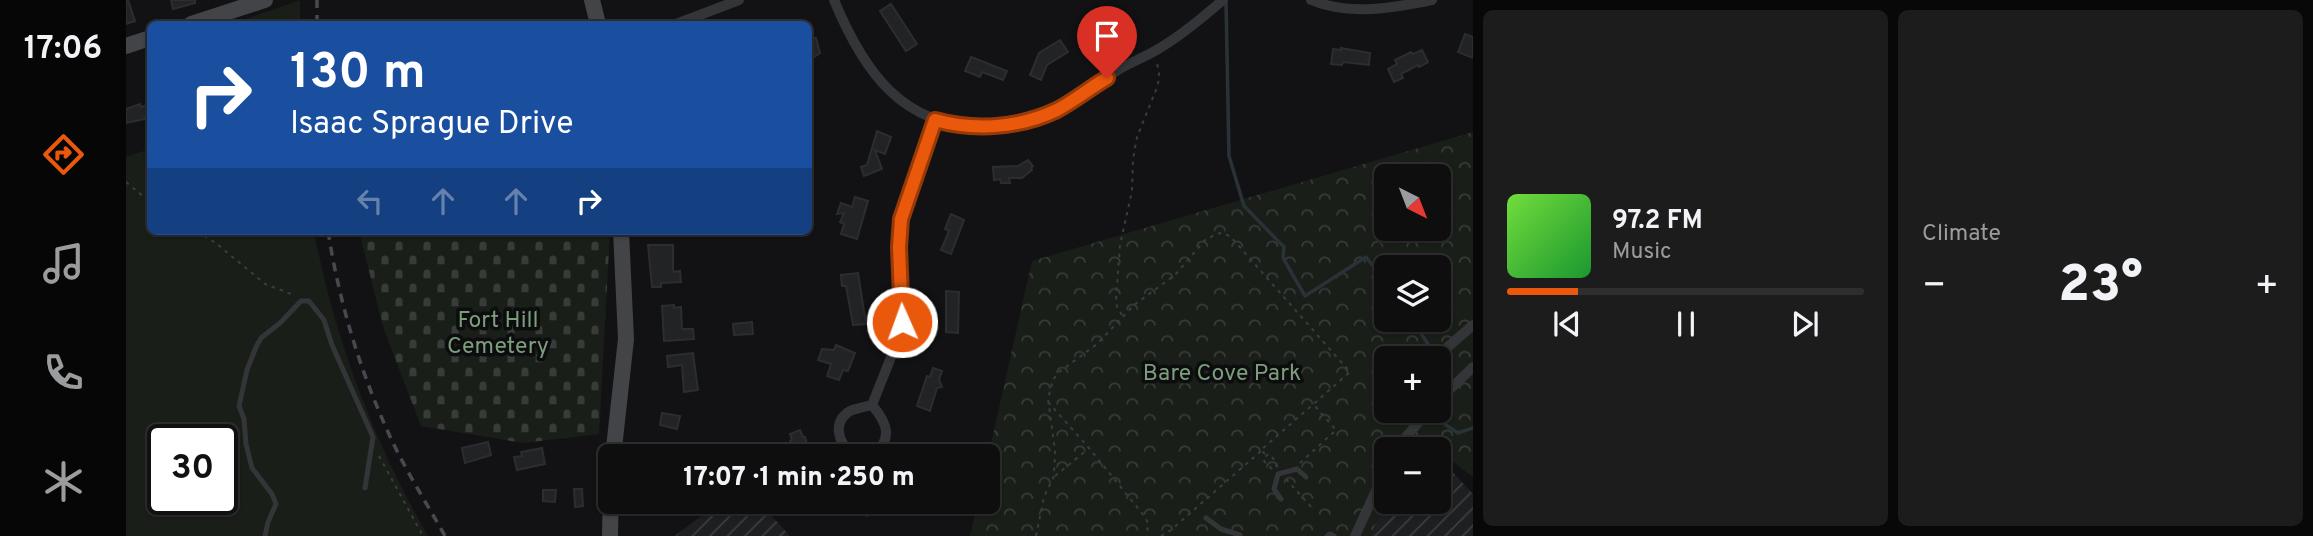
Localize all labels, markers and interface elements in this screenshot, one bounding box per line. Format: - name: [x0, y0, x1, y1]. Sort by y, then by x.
- pin: [1077, 6, 1137, 78]
- icon: arrive: [1088, 17, 1126, 55]
- text: 17:06: [24, 30, 102, 70]
- text: 130 m: [290, 44, 426, 106]
- icon: right: [175, 49, 266, 140]
- text: Isaac Sprague Drive: [290, 105, 574, 145]
- icon: directions: [39, 130, 88, 179]
- north arrow: [1374, 164, 1451, 242]
- map controls: [1374, 164, 1451, 514]
- icon: left: [351, 182, 389, 220]
- icon: ahead: [424, 182, 462, 220]
- icon: ahead: [497, 182, 535, 220]
- icon: right: [570, 182, 608, 220]
- text: 97.2 FM: [1612, 205, 1703, 238]
- text: Climate: [1922, 220, 2001, 249]
- text: Music: [1612, 238, 1672, 267]
- icon: music: [39, 239, 88, 288]
- text: 23°: [2058, 254, 2143, 320]
- button: layers: [1374, 255, 1451, 332]
- text: −: [1922, 263, 1947, 312]
- text: +: [2254, 263, 2279, 312]
- position arrow: [865, 285, 939, 359]
- icon: previous: [1548, 305, 1586, 343]
- icon: pause: [1667, 305, 1705, 343]
- icon: next: [1786, 305, 1824, 343]
- park label: Fort Hill Cemetery: [447, 307, 549, 362]
- button: +: [1374, 346, 1451, 423]
- icon: phone: [39, 348, 88, 397]
- park label: Bare Cove Park: [1143, 360, 1301, 389]
- speed limit sign: 30: [147, 424, 238, 515]
- button: −: [1374, 437, 1451, 514]
- icon: climate: [39, 457, 88, 506]
- text: 17:07 · 1 min · 250 m: [683, 462, 915, 495]

